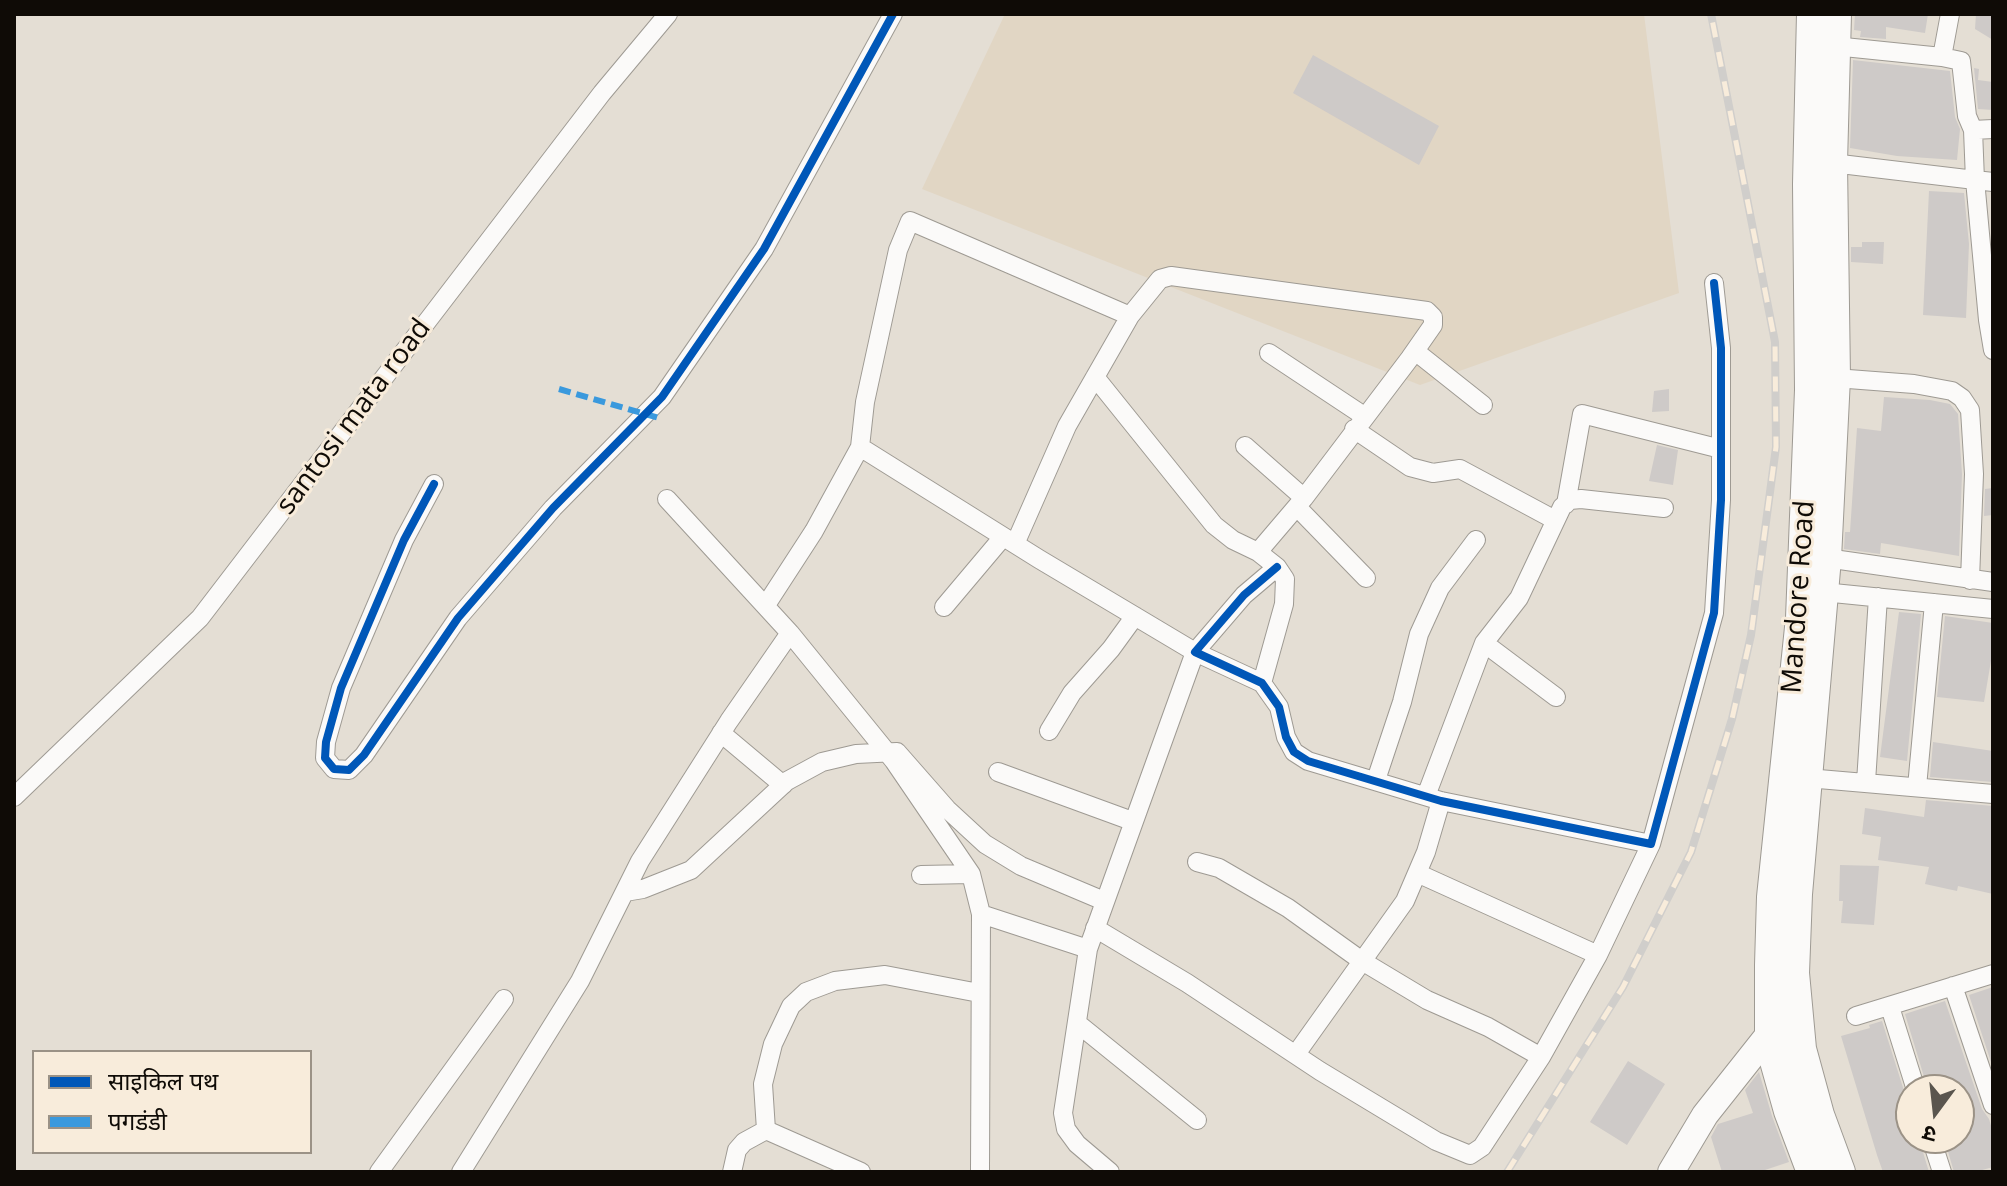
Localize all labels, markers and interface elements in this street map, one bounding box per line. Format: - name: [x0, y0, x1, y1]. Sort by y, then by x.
- street label: santosi mata road: [270, 313, 438, 521]
- street label: Mandore Road: [1776, 499, 1822, 695]
- legend: [32, 1050, 312, 1154]
- text: साइकिल पथ: [108, 1064, 218, 1097]
- north arrow: [1895, 1074, 1975, 1154]
- text: पगडंडी: [108, 1104, 167, 1137]
- text: उ: [1919, 1119, 1939, 1151]

